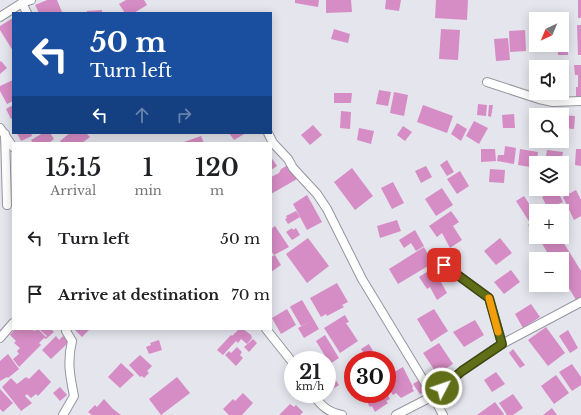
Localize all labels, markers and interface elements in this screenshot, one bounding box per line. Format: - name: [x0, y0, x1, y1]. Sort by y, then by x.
- north arrow: [529, 12, 569, 52]
- map controls: [529, 12, 569, 292]
- text: 50 m: [90, 25, 166, 60]
- icon: left: [24, 28, 76, 80]
- text: Turn left: [90, 60, 172, 82]
- button: sound: [529, 60, 569, 100]
- icon: left: [89, 104, 111, 126]
- icon: ahead: [131, 104, 153, 126]
- icon: right: [173, 104, 195, 126]
- button: search: [529, 108, 569, 148]
- text: 15:15: [45, 153, 101, 182]
- text: 1: [143, 153, 153, 182]
- text: 120: [195, 153, 239, 182]
- button: layers: [529, 156, 569, 196]
- text: Arrival: [50, 182, 96, 199]
- text: min: [134, 182, 162, 199]
- text: m: [210, 182, 224, 199]
- button: +: [529, 204, 569, 244]
- icon: left: [24, 227, 46, 249]
- text: Turn left: [58, 229, 129, 248]
- text: 50 m: [220, 229, 260, 248]
- pin: [427, 248, 461, 282]
- button: −: [529, 252, 569, 292]
- icon: arrive: [433, 254, 455, 276]
- icon: arrive: [24, 283, 46, 305]
- text: Arrive at destination: [58, 285, 219, 304]
- text: 70 m: [231, 285, 270, 304]
- speed limit sign: 30: [344, 351, 396, 403]
- text: 21: [299, 360, 321, 384]
- position arrow: [421, 367, 463, 409]
- text: km/h: [296, 380, 324, 393]

